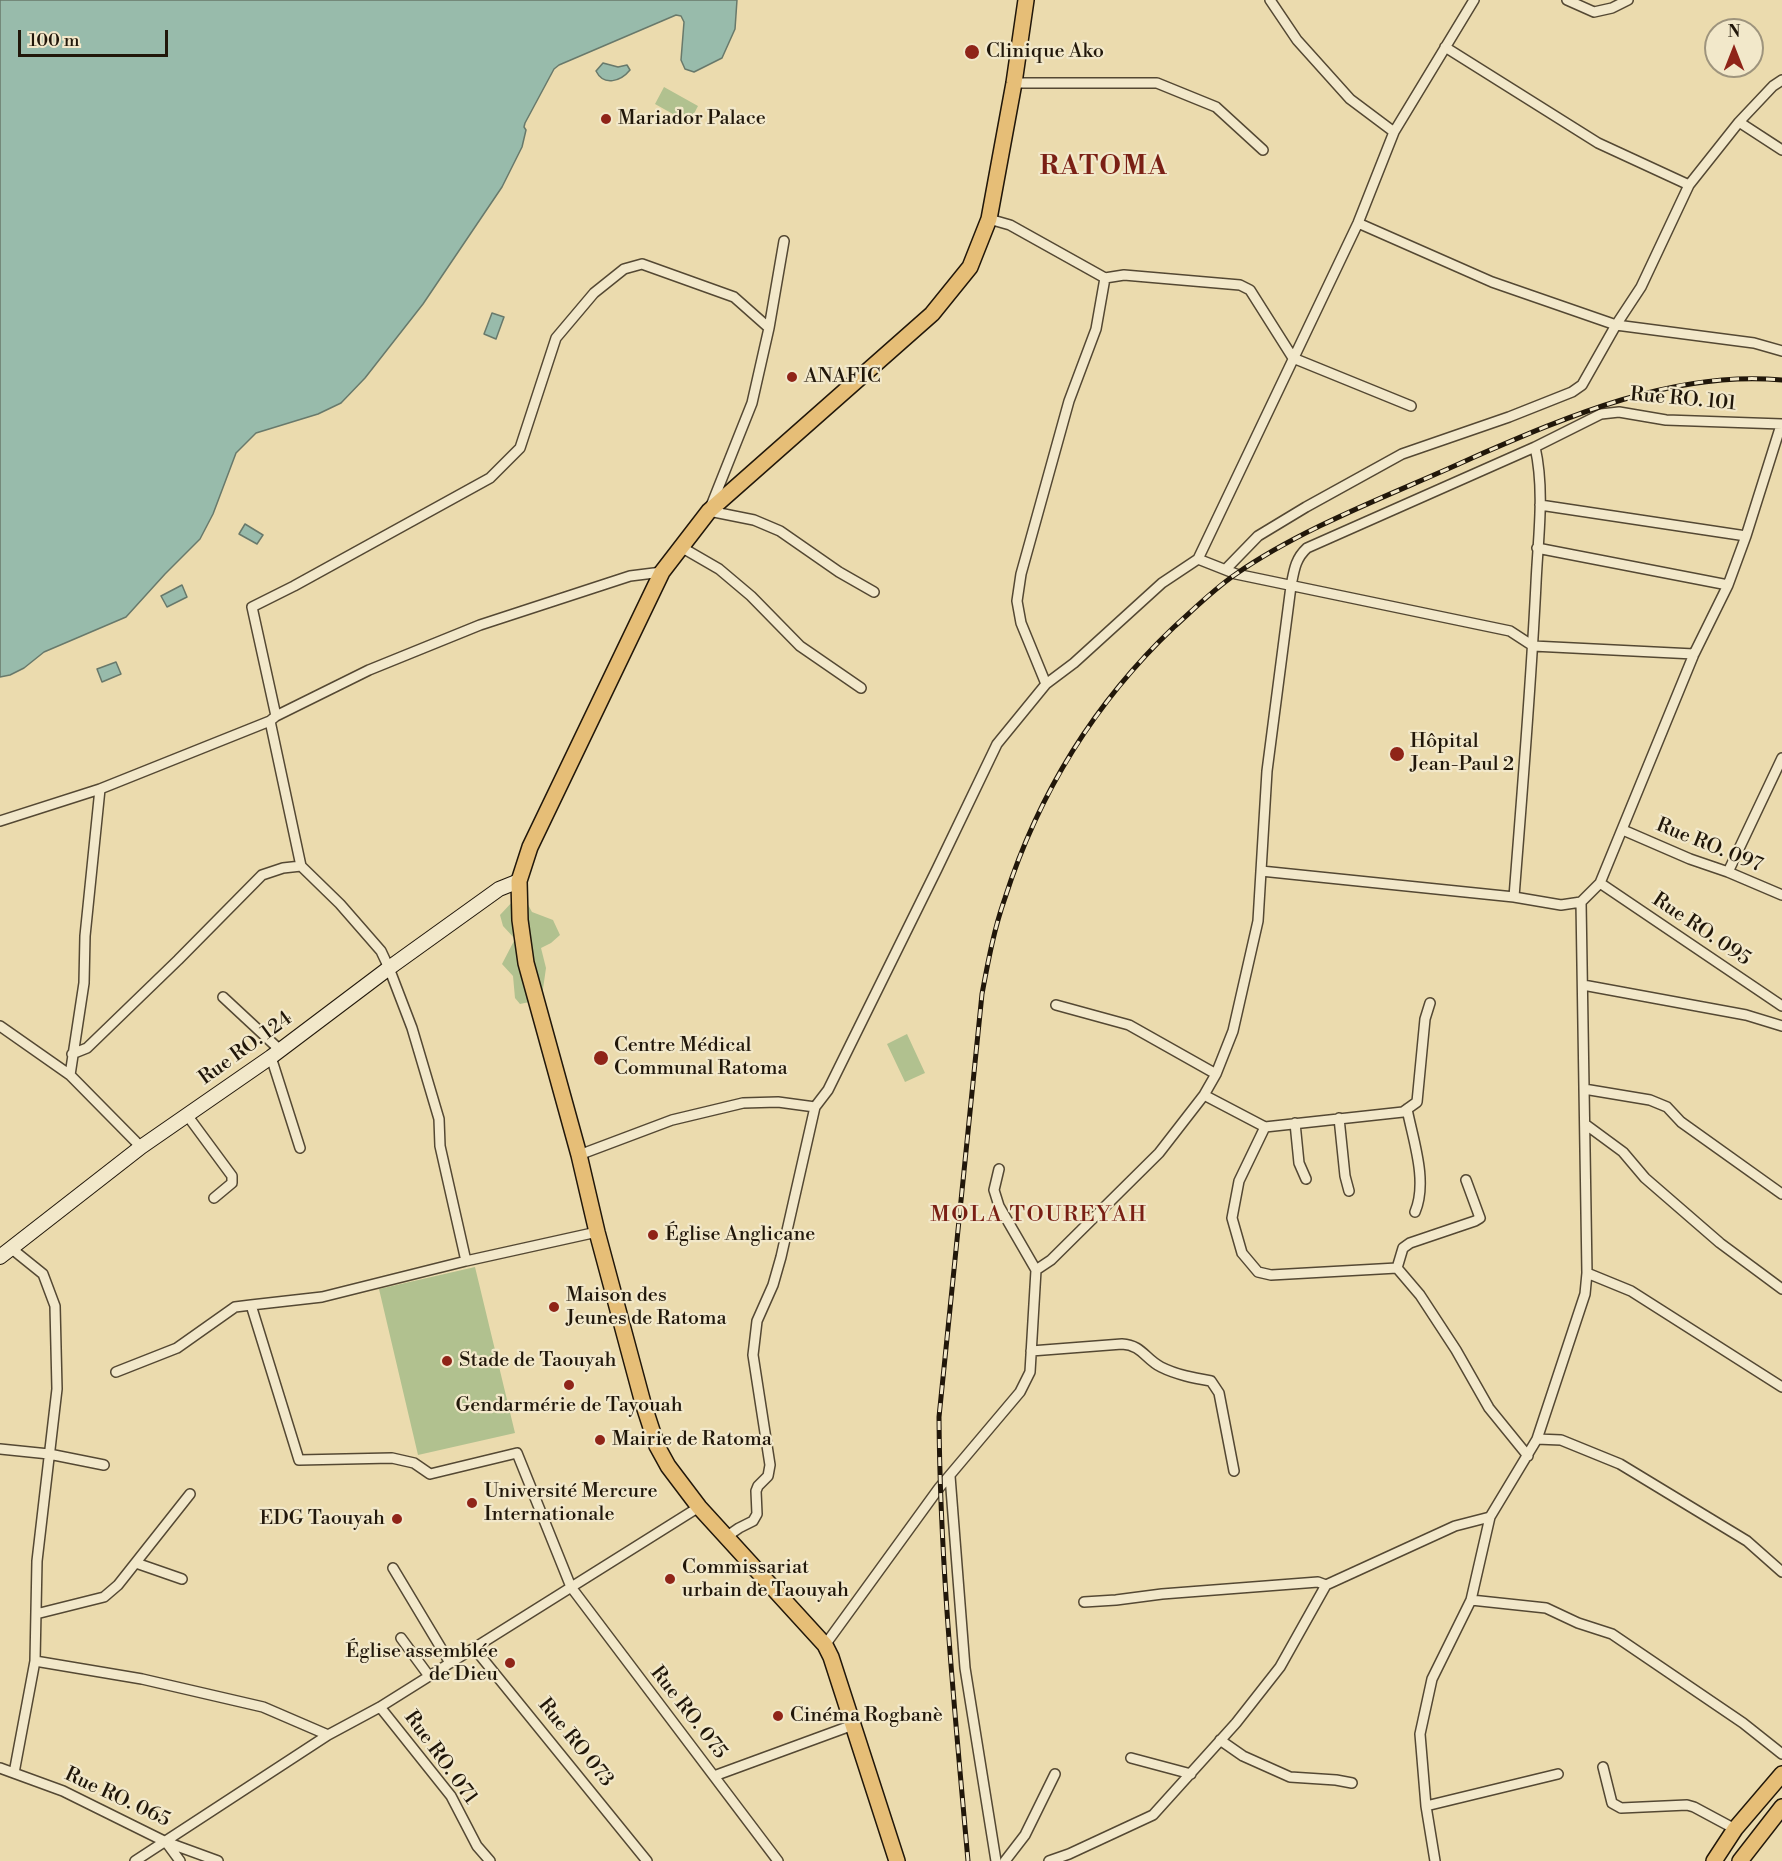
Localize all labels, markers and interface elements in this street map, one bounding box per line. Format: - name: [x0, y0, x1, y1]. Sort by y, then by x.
- scale bar: [21, 18, 171, 56]
- north arrow: [1704, 18, 1764, 78]
- text: N: [1728, 22, 1740, 42]
- text: 100 m: [29, 29, 80, 52]
- place label: Clinique Ako: [986, 40, 1104, 64]
- marker: Clinique Ako: [963, 43, 981, 61]
- place label: Mariador Palace: [618, 107, 766, 131]
- marker: Mariador Palace: [599, 112, 613, 126]
- district label: RATOMA: [1040, 152, 1168, 184]
- place label: ANAFIC: [804, 365, 881, 389]
- marker: ANAFIC: [785, 370, 799, 384]
- street label: Rue RO. 101: [1629, 383, 1737, 417]
- place label: Hôpital Jean-Paul 2: [1410, 730, 1514, 777]
- marker: Hôpital Jean-Paul 2: [1388, 745, 1406, 763]
- street label: Rue RO. 097: [1652, 814, 1766, 878]
- street label: Rue RO. 095: [1647, 888, 1755, 972]
- street label: Rue RO. 124: [195, 1007, 297, 1091]
- place label: Centre Médical Communal Ratoma: [614, 1034, 788, 1081]
- marker: Centre Médical Communal Ratoma: [592, 1049, 610, 1067]
- district label: MOLA TOUREYAH: [930, 1203, 1148, 1229]
- place label: Église Anglicane: [665, 1223, 815, 1247]
- marker: Église Anglicane: [646, 1228, 660, 1242]
- place label: Maison des Jeunes de Ratoma: [566, 1284, 727, 1331]
- marker: Maison des Jeunes de Ratoma: [547, 1300, 561, 1314]
- place label: Stade de Taouyah: [459, 1349, 616, 1373]
- marker: Stade de Taouyah: [440, 1354, 454, 1368]
- marker: Gendarmérie de Tayouah: [562, 1378, 576, 1392]
- place label: Gendarmérie de Tayouah: [455, 1394, 683, 1418]
- place label: Mairie de Ratoma: [612, 1428, 772, 1452]
- marker: Mairie de Ratoma: [593, 1433, 607, 1447]
- place label: Université Mercure Internationale: [484, 1480, 658, 1527]
- marker: Université Mercure Internationale: [465, 1496, 479, 1510]
- place label: EDG Taouyah: [259, 1507, 385, 1531]
- marker: EDG Taouyah: [390, 1512, 404, 1526]
- place label: Commissariat urbain de Taouyah: [682, 1556, 849, 1603]
- marker: Commissariat urbain de Taouyah: [663, 1572, 677, 1586]
- place label: Église assemblée de Dieu: [346, 1640, 498, 1687]
- marker: Église assemblée de Dieu: [503, 1656, 517, 1670]
- street label: Rue RO. 075: [644, 1662, 732, 1764]
- street label: Rue RO 073: [532, 1694, 618, 1792]
- place label: Cinéma Rogbanè: [790, 1704, 943, 1728]
- street label: Rue RO. 071: [398, 1707, 482, 1809]
- marker: Cinéma Rogbanè: [771, 1709, 785, 1723]
- street label: Rue RO. 065: [60, 1763, 174, 1833]

